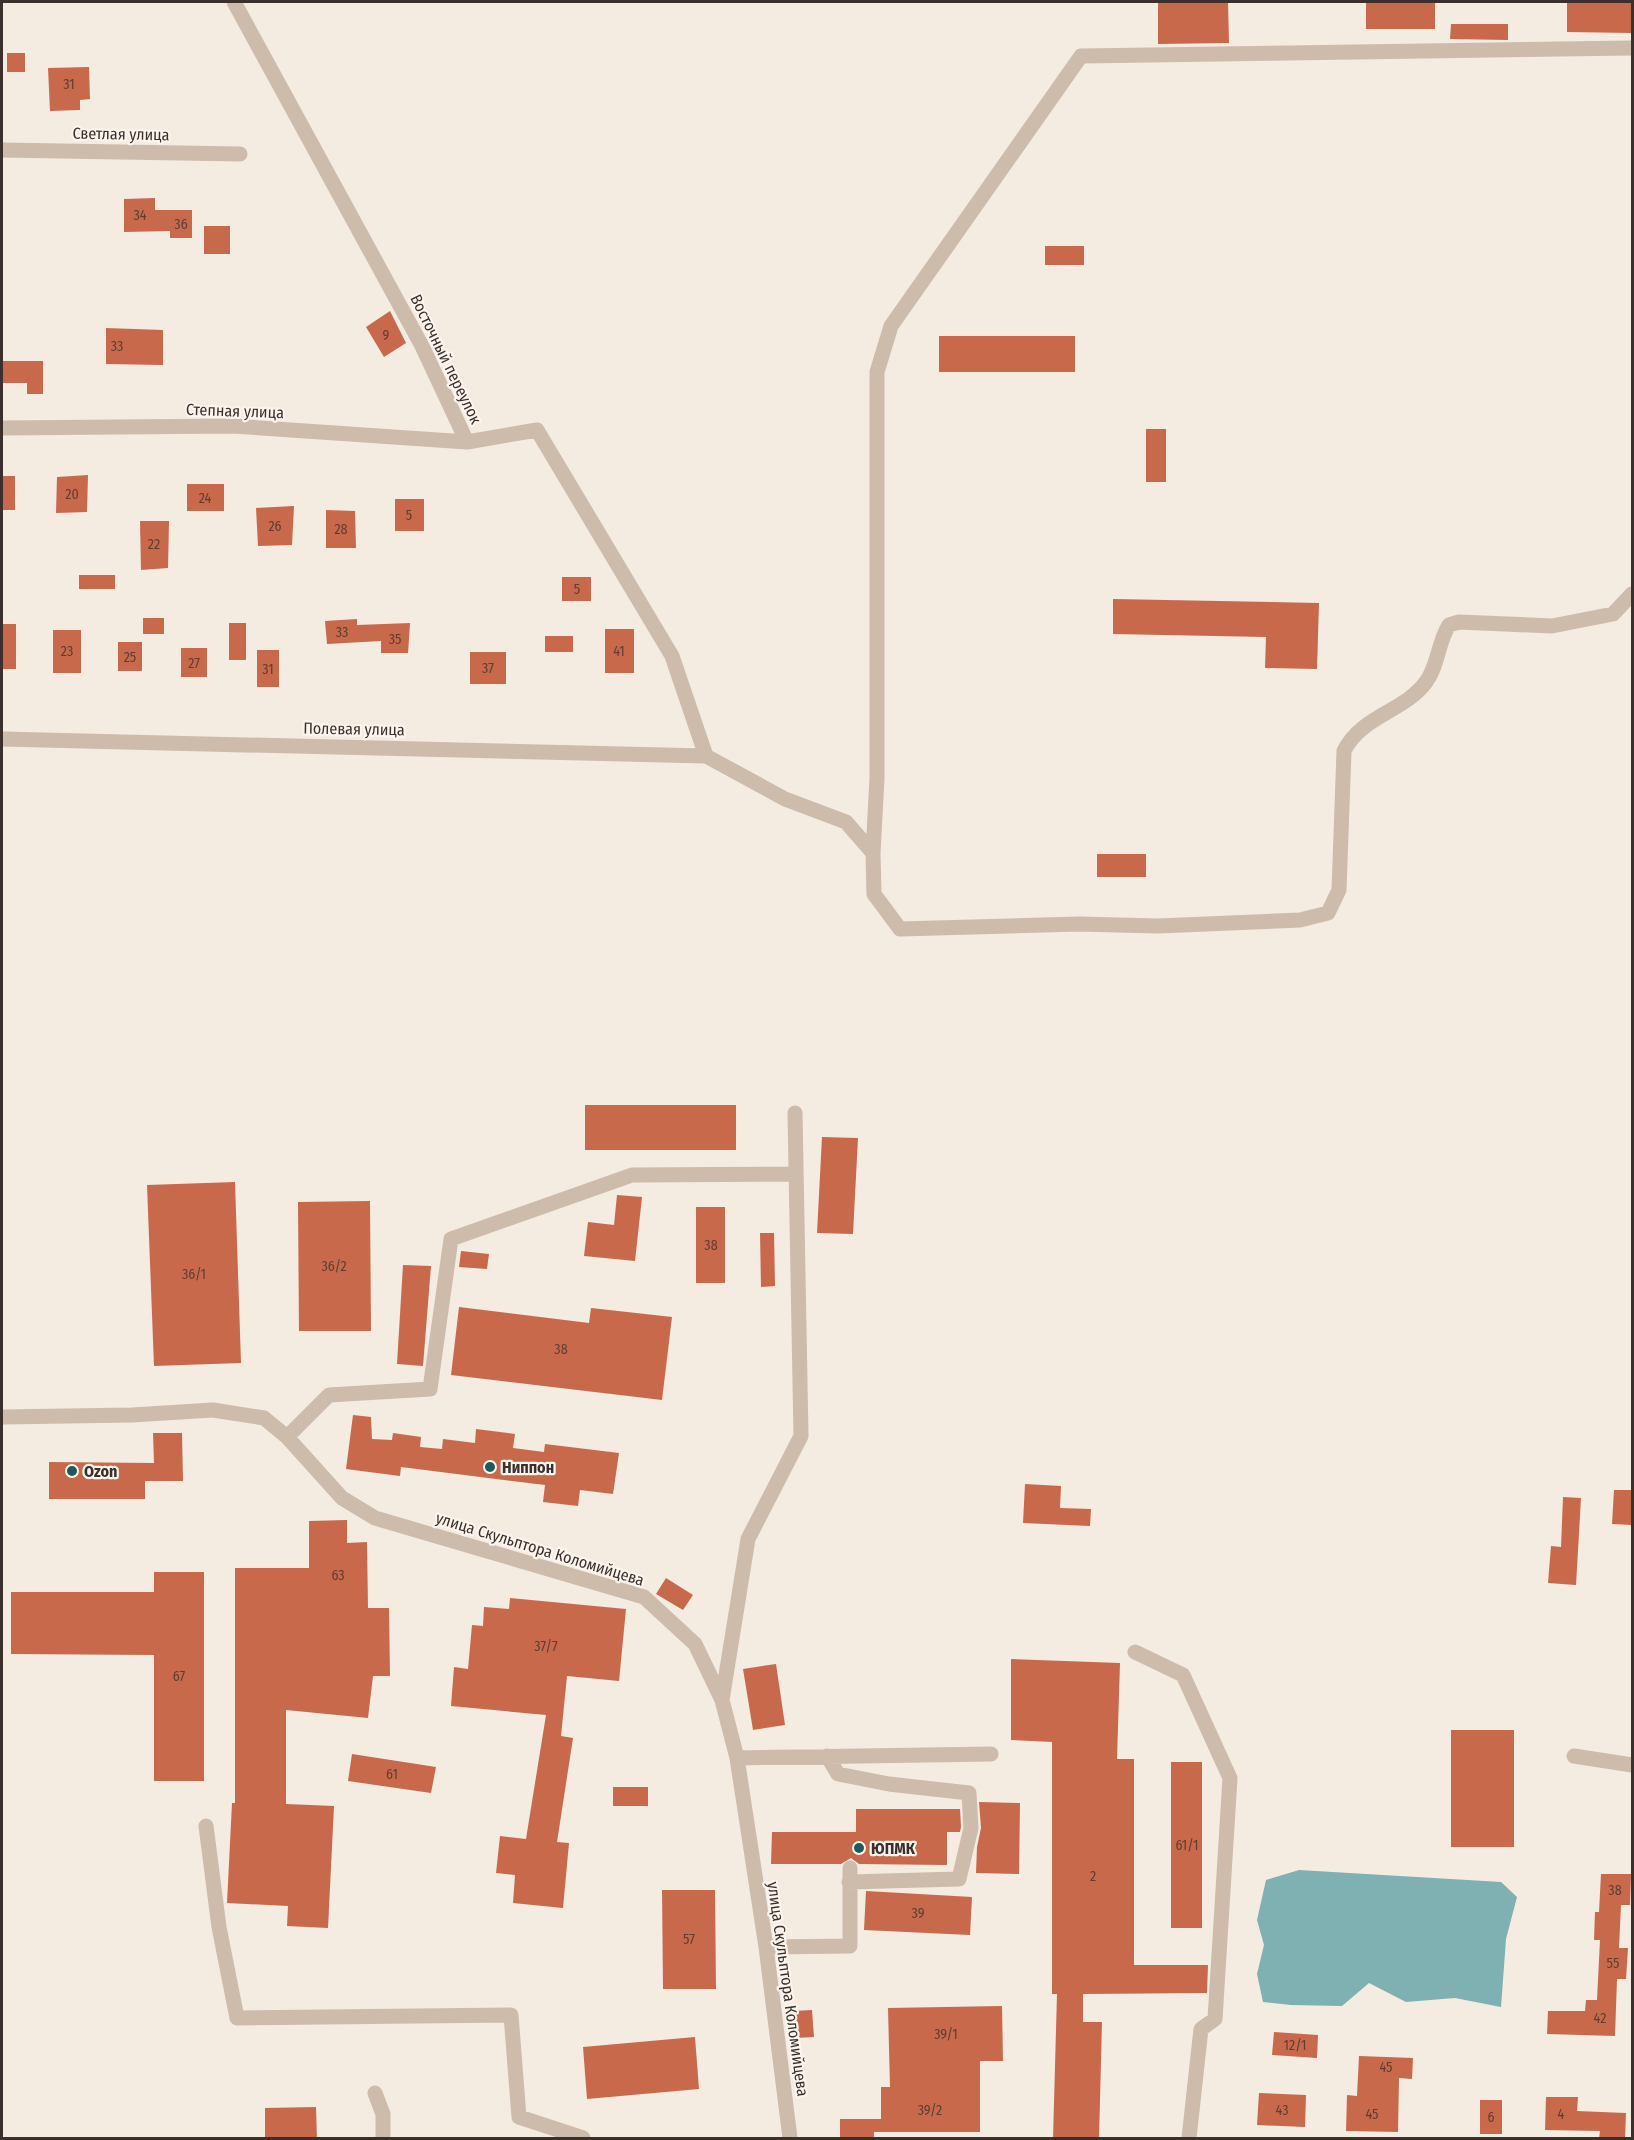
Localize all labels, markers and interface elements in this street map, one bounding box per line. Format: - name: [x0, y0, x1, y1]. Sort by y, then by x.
- house number: 31: [63, 76, 75, 93]
- street label: Светлая улица: [72, 124, 170, 144]
- house number: 34: [133, 207, 147, 224]
- house number: 36: [174, 216, 188, 233]
- street label: Восточный переулок: [406, 291, 486, 427]
- house number: 9: [383, 327, 390, 344]
- house number: 33: [111, 338, 123, 355]
- street label: Степная улица: [186, 400, 284, 422]
- house number: 20: [65, 486, 79, 503]
- house number: 24: [199, 490, 212, 507]
- house number: 5: [406, 507, 412, 524]
- house number: 26: [268, 518, 282, 535]
- house number: 28: [334, 521, 348, 538]
- house number: 22: [148, 536, 160, 553]
- house number: 5: [574, 581, 580, 598]
- house number: 33: [336, 624, 348, 641]
- house number: 35: [389, 631, 401, 648]
- house number: 23: [61, 643, 73, 660]
- house number: 41: [613, 643, 625, 660]
- house number: 25: [124, 649, 136, 666]
- house number: 27: [188, 655, 200, 672]
- house number: 37: [482, 660, 494, 677]
- house number: 31: [262, 661, 274, 678]
- street label: Полевая улица: [303, 719, 405, 739]
- house number: 38: [704, 1237, 718, 1254]
- house number: 36/2: [321, 1258, 347, 1275]
- house number: 36/1: [182, 1266, 206, 1283]
- house number: 38: [554, 1341, 568, 1358]
- place label: Ниппон: [502, 1458, 554, 1477]
- marker: Ниппон: [483, 1460, 497, 1474]
- place label: Ozon: [84, 1462, 117, 1481]
- marker: Ozon: [65, 1464, 79, 1478]
- street label: улица Скульптора Коломийцева: [434, 1508, 647, 1590]
- house number: 63: [331, 1567, 345, 1584]
- house number: 37/7: [534, 1638, 558, 1655]
- house number: 67: [173, 1668, 185, 1685]
- house number: 61: [386, 1766, 398, 1783]
- house number: 61/1: [1176, 1837, 1198, 1854]
- place label: ЮПМК: [871, 1839, 916, 1858]
- marker: ЮПМК: [852, 1841, 866, 1855]
- house number: 2: [1090, 1868, 1096, 1885]
- street label: улица Скульптора Коломийцева: [764, 1880, 813, 2098]
- house number: 38: [1608, 1882, 1622, 1899]
- house number: 39: [912, 1905, 925, 1922]
- house number: 57: [683, 1931, 695, 1948]
- house number: 55: [1607, 1955, 1619, 1972]
- house number: 42: [1594, 2010, 1606, 2027]
- house number: 39/1: [934, 2026, 958, 2043]
- house number: 12/1: [1284, 2037, 1306, 2054]
- house number: 45: [1379, 2059, 1393, 2076]
- house number: 39/2: [918, 2102, 942, 2119]
- house number: 43: [1276, 2102, 1288, 2119]
- house number: 45: [1365, 2106, 1379, 2123]
- house number: 4: [1558, 2106, 1565, 2123]
- house number: 6: [1488, 2109, 1495, 2126]

